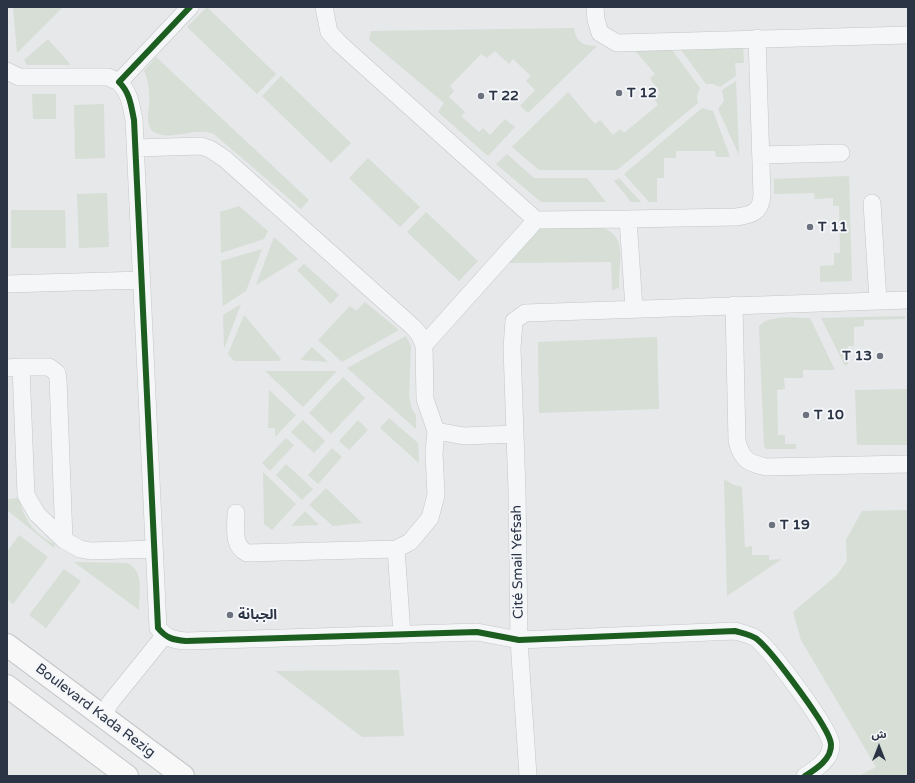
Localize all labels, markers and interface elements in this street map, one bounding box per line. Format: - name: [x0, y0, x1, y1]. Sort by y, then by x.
- place label: T 12: [627, 85, 657, 101]
- place label: T 22: [489, 88, 519, 104]
- marker: T 12: [614, 88, 624, 98]
- marker: T 22: [476, 91, 486, 101]
- place label: T 11: [818, 219, 848, 235]
- marker: T 11: [805, 222, 815, 232]
- place label: T 13: [842, 348, 872, 364]
- marker: T 13: [875, 351, 885, 361]
- place label: T 10: [814, 407, 844, 423]
- marker: T 10: [801, 410, 811, 420]
- street label: Cité Smail Yefsah: [509, 505, 527, 619]
- place label: T 19: [780, 517, 810, 533]
- marker: T 19: [767, 520, 777, 530]
- place label: الجبانة: [238, 607, 277, 623]
- marker: الجبانة: [225, 610, 235, 620]
- street label: Boulevard Kada Rezig: [32, 660, 158, 762]
- north arrow: [859, 727, 899, 767]
- text: ش: [871, 728, 887, 741]

